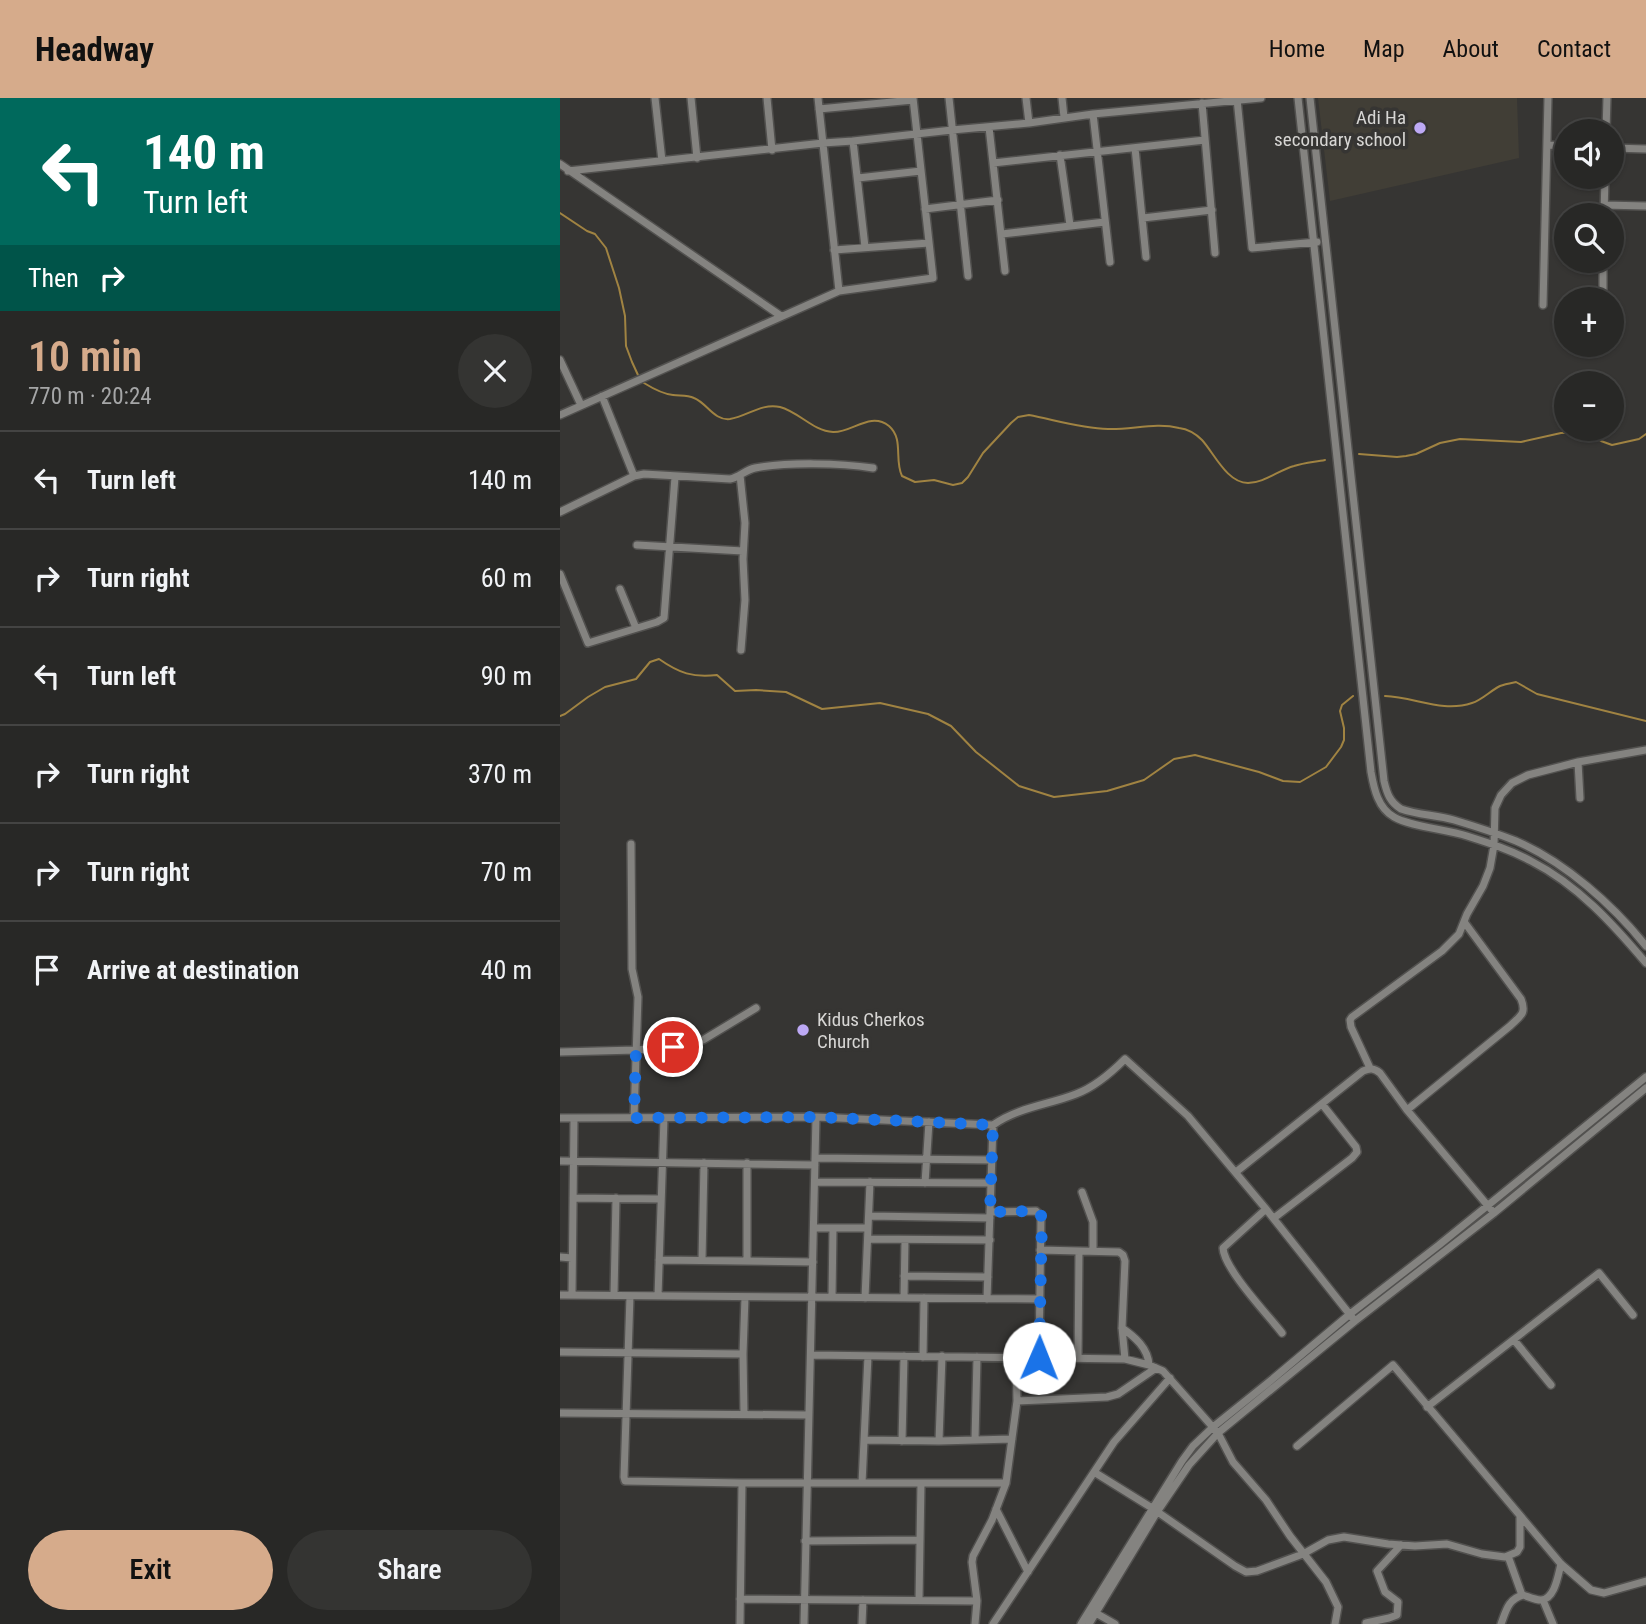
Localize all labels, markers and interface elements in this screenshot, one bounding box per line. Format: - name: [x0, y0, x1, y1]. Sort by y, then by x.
- text: Headway: [35, 30, 154, 69]
- text: Home: [1269, 35, 1325, 63]
- text: Map: [1363, 35, 1405, 63]
- text: About: [1443, 35, 1499, 63]
- text: Contact: [1537, 35, 1611, 63]
- place label: Adi Ha secondary school: [1274, 106, 1406, 151]
- map controls: [1554, 119, 1624, 441]
- button: sound: [1554, 119, 1624, 189]
- marker: Adi Ha secondary school: [1412, 120, 1428, 136]
- text: 140 m: [143, 124, 265, 181]
- icon: left: [28, 126, 119, 217]
- text: Turn left: [143, 183, 248, 221]
- button: search: [1554, 203, 1624, 273]
- icon: right: [93, 259, 131, 297]
- text: Then: [28, 263, 79, 293]
- button: +: [1554, 287, 1624, 357]
- text: 10 min: [28, 332, 142, 381]
- button: close: [458, 334, 532, 408]
- button: −: [1554, 371, 1624, 441]
- text: 770 m · 20:24: [28, 383, 152, 410]
- icon: left: [28, 461, 66, 499]
- text: Turn left: [87, 465, 176, 495]
- text: 140 m: [468, 465, 532, 495]
- icon: right: [28, 559, 66, 597]
- text: Turn right: [87, 563, 189, 593]
- text: 60 m: [481, 563, 532, 593]
- icon: left: [28, 657, 66, 695]
- text: Turn left: [87, 661, 176, 691]
- text: 90 m: [481, 661, 532, 691]
- icon: right: [28, 755, 66, 793]
- text: Turn right: [87, 759, 189, 789]
- text: 370 m: [468, 759, 532, 789]
- icon: right: [28, 853, 66, 891]
- text: Turn right: [87, 857, 189, 887]
- text: 70 m: [481, 857, 532, 887]
- icon: arrive: [28, 951, 66, 989]
- text: Arrive at destination: [87, 955, 299, 985]
- text: 40 m: [481, 955, 532, 985]
- place label: Kidus Cherkos Church: [817, 1008, 925, 1053]
- pin: [643, 1017, 703, 1077]
- marker: Kidus Cherkos Church: [795, 1022, 811, 1038]
- icon: arrive: [654, 1028, 692, 1066]
- position arrow: [1002, 1321, 1076, 1395]
- button: Exit: [28, 1530, 273, 1610]
- button: Share: [287, 1530, 532, 1610]

